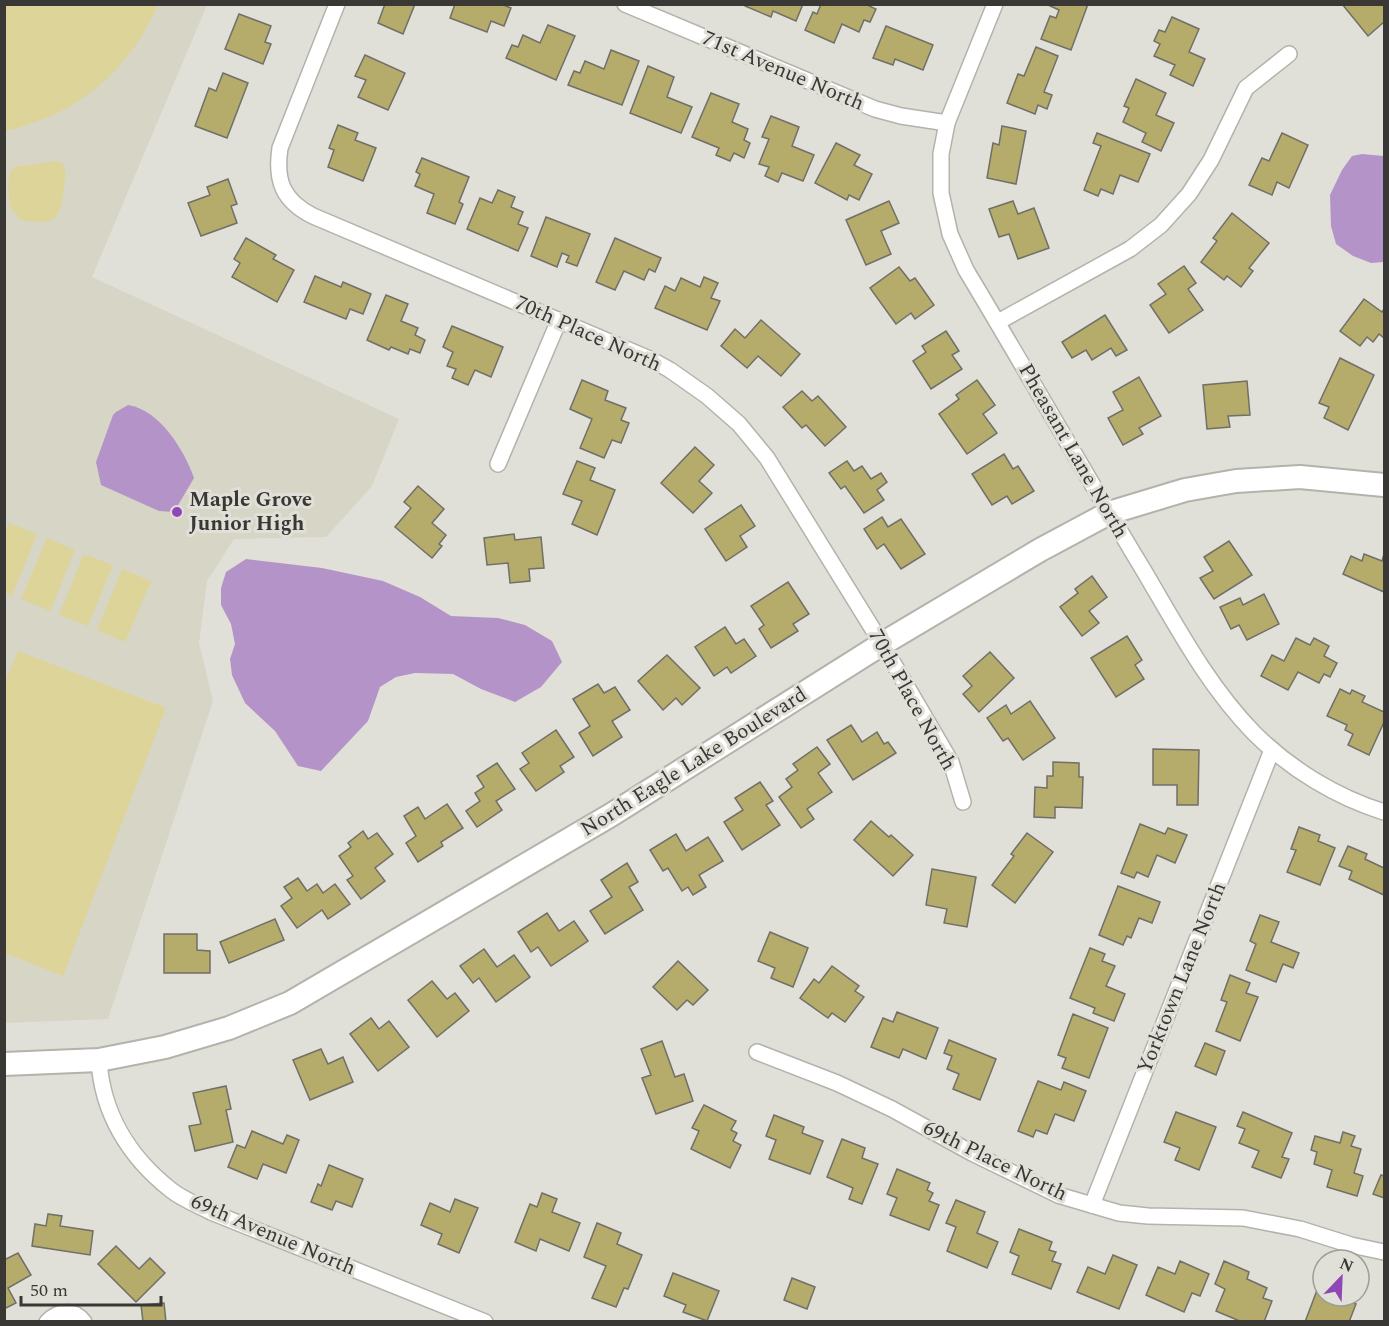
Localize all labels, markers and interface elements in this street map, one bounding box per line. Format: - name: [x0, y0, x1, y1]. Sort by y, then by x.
- street label: 71st Avenue North: [697, 22, 869, 120]
- street label: 70th Place North: [510, 287, 666, 381]
- street label: Pheasant Lane North: [1010, 357, 1136, 545]
- place label: Maple Grove Junior High: [189, 484, 312, 540]
- marker: Maple Grove Junior High: [170, 505, 184, 519]
- street label: 70th Place North: [860, 623, 964, 777]
- street label: North Eagle Lake Boulevard: [574, 679, 814, 845]
- street label: Yorktown Lane North: [1129, 877, 1235, 1079]
- street label: 69th Place North: [917, 1112, 1073, 1210]
- street label: 69th Avenue North: [185, 1186, 361, 1284]
- north arrow: [1311, 1248, 1371, 1308]
- text: N: [1336, 1252, 1357, 1279]
- scale bar: [21, 1269, 160, 1307]
- text: 50 m: [30, 1277, 68, 1304]

